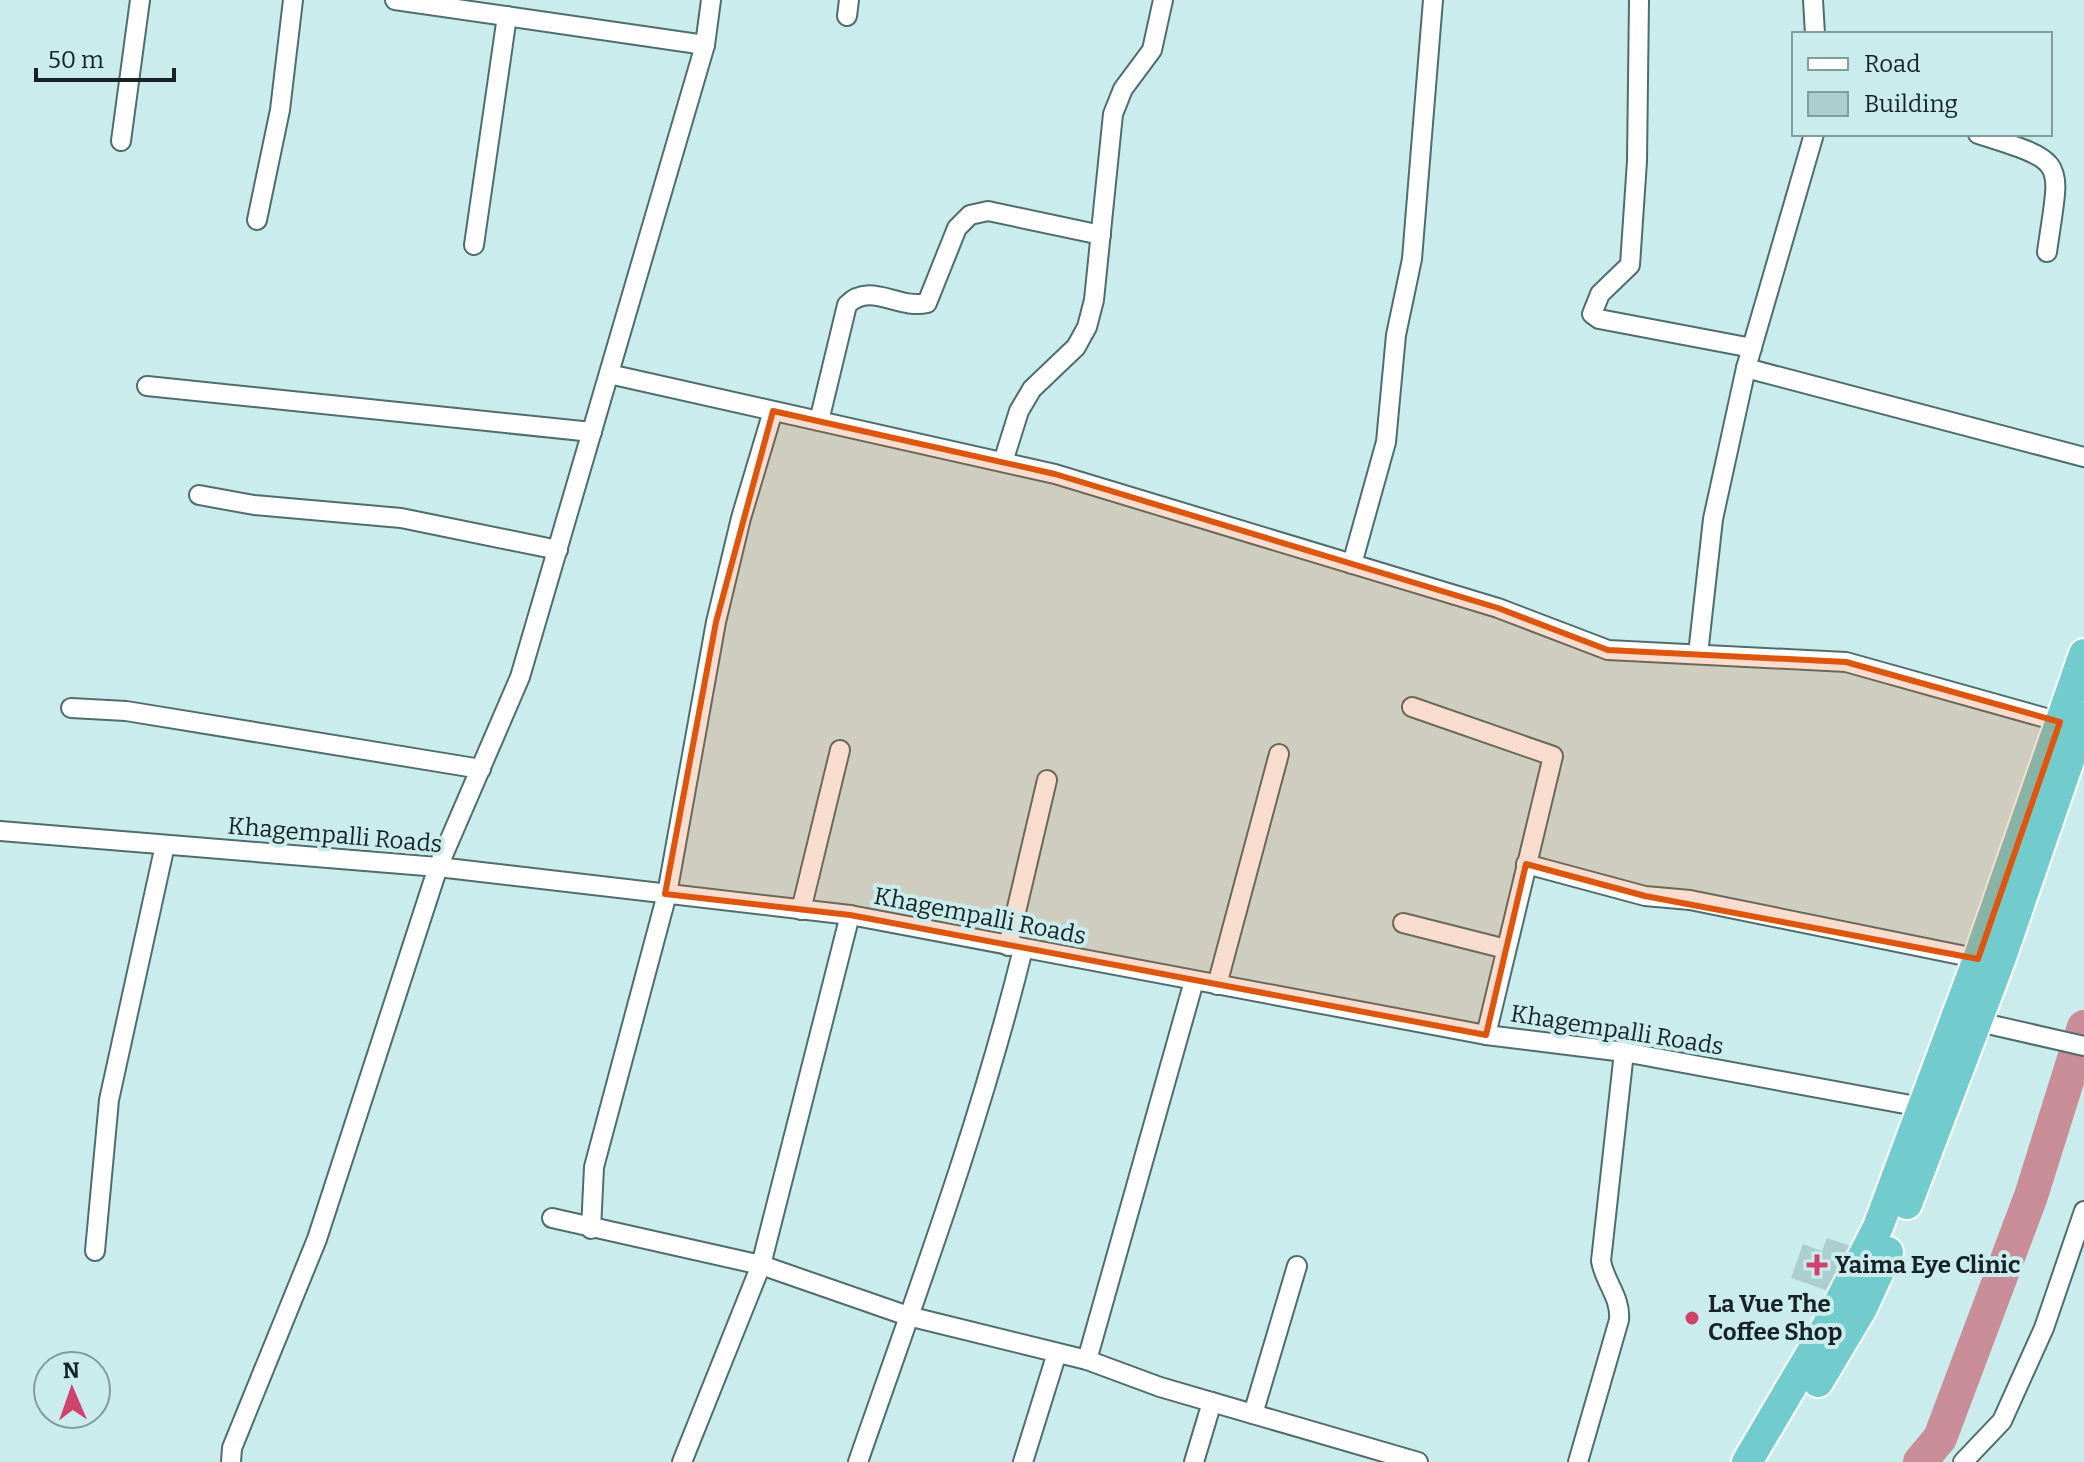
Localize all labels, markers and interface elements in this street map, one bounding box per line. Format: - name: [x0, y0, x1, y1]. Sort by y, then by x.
- scale bar: [36, 32, 174, 82]
- legend: [1792, 32, 2052, 136]
- text: 50 m: [48, 46, 104, 74]
- text: Road: [1864, 50, 1920, 78]
- text: Building: [1864, 90, 1958, 118]
- street label: Khagempalli Roads: [227, 812, 443, 858]
- street label: Khagempalli Roads: [872, 882, 1088, 950]
- street label: Khagempalli Roads: [1508, 999, 1726, 1061]
- place label: Yaima Eye Clinic: [1835, 1251, 2020, 1279]
- marker: Yaima Eye Clinic: [1806, 1254, 1828, 1276]
- place label: La Vue The Coffee Shop: [1708, 1290, 1842, 1346]
- marker: La Vue The Coffee Shop: [1683, 1309, 1701, 1327]
- north arrow: [32, 1350, 112, 1430]
- text: N: [62, 1357, 80, 1384]

